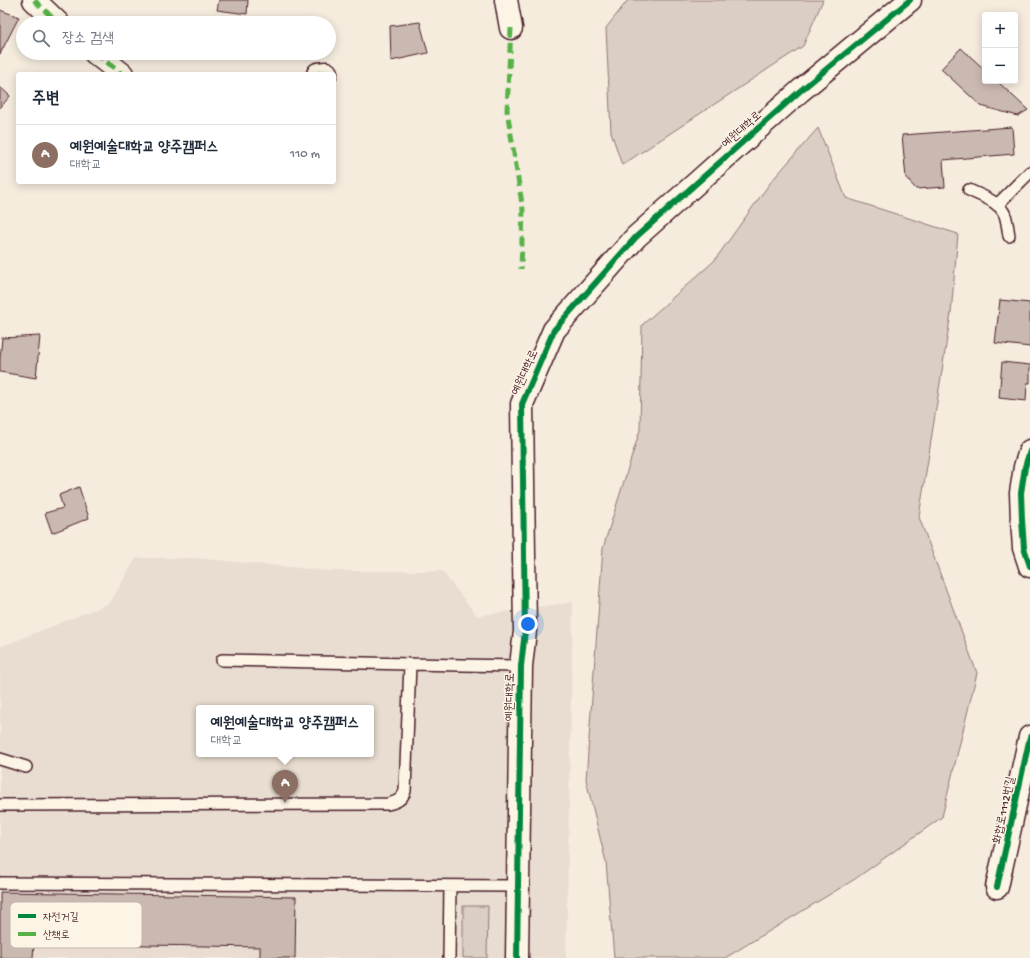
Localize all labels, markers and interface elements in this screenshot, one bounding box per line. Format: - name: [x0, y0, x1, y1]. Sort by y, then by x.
- map controls: [982, 12, 1018, 84]
- button: +: [982, 12, 1018, 48]
- search box: [16, 16, 336, 60]
- icon: search: [30, 27, 52, 49]
- text: 장소 검색: [62, 30, 114, 48]
- button: −: [982, 48, 1018, 84]
- text: 주변: [32, 90, 59, 110]
- street label: 예원대학로: [720, 109, 765, 152]
- text: 예원예술대학교 양주캠퍼스: [70, 139, 218, 157]
- text: A: [41, 147, 49, 162]
- text: 110 m: [290, 147, 320, 162]
- text: 대학교: [70, 158, 101, 173]
- street label: 예원대학로: [510, 348, 542, 398]
- your location: [518, 614, 538, 634]
- street label: 예원대학로: [504, 673, 518, 721]
- popup: [196, 705, 374, 757]
- text: 예원예술대학교 양주캠퍼스: [211, 715, 359, 733]
- text: 대학교: [211, 734, 242, 749]
- pin: A: [272, 770, 298, 803]
- street label: 화합로1112번길: [991, 775, 1019, 845]
- legend: [10, 902, 142, 948]
- text: 자전거길: [43, 911, 79, 924]
- text: 산책로: [43, 930, 70, 942]

